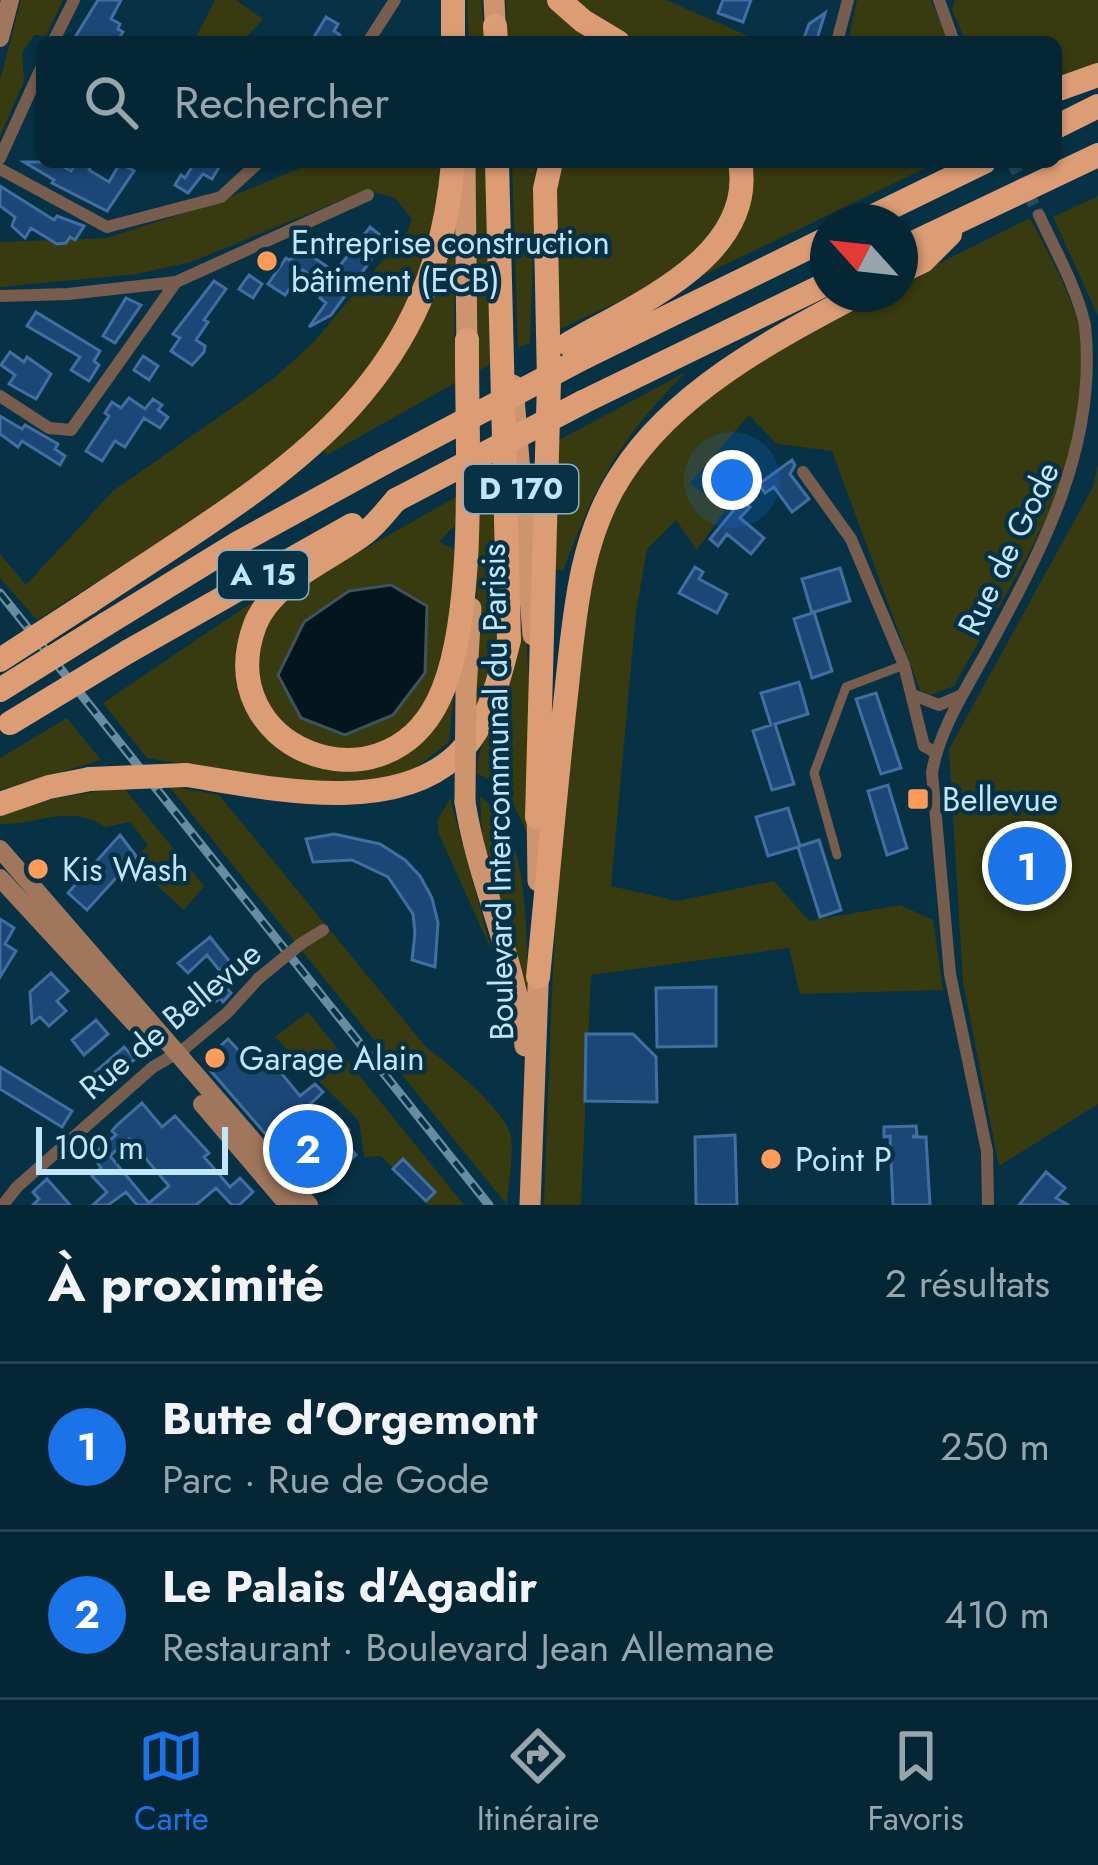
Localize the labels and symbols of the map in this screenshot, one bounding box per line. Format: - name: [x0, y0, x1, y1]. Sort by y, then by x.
- north arrow: [810, 204, 918, 312]
- place label: Entreprise construction bâtiment (ECB): [291, 219, 610, 304]
- marker: Entreprise construction bâtiment (ECB): [254, 248, 280, 274]
- your location: [702, 450, 762, 510]
- street label: Rue de Gode: [946, 454, 1071, 643]
- road number: D 170: [464, 465, 578, 513]
- street label: Boulevard Intercommunal du Parisis: [470, 543, 525, 1041]
- road number: A 15: [218, 551, 308, 599]
- place label: Bellevue: [942, 776, 1058, 823]
- marker: Bellevue: [905, 786, 931, 812]
- pin: 1: [988, 821, 1066, 911]
- place label: Kis Wash: [62, 846, 188, 893]
- marker: Kis Wash: [25, 856, 51, 882]
- street label: Rue de Bellevue: [69, 930, 271, 1110]
- place label: Garage Alain: [239, 1035, 425, 1082]
- marker: Garage Alain: [202, 1045, 228, 1071]
- pin: 2: [269, 1104, 347, 1194]
- scale bar: [36, 1121, 228, 1174]
- place label: Point P: [795, 1136, 892, 1183]
- marker: Point P: [758, 1146, 784, 1172]

